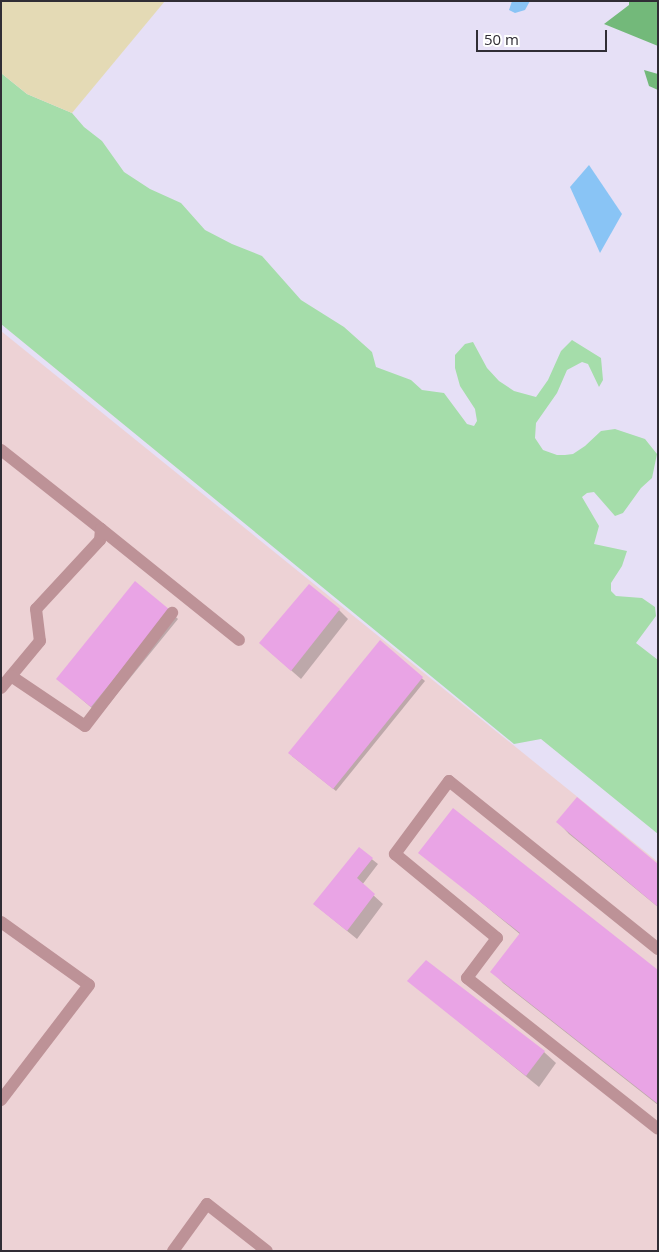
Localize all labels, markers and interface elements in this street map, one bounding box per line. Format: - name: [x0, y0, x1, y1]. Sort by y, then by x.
- scale bar: [479, 20, 610, 52]
- text: 50 m: [484, 29, 519, 49]

